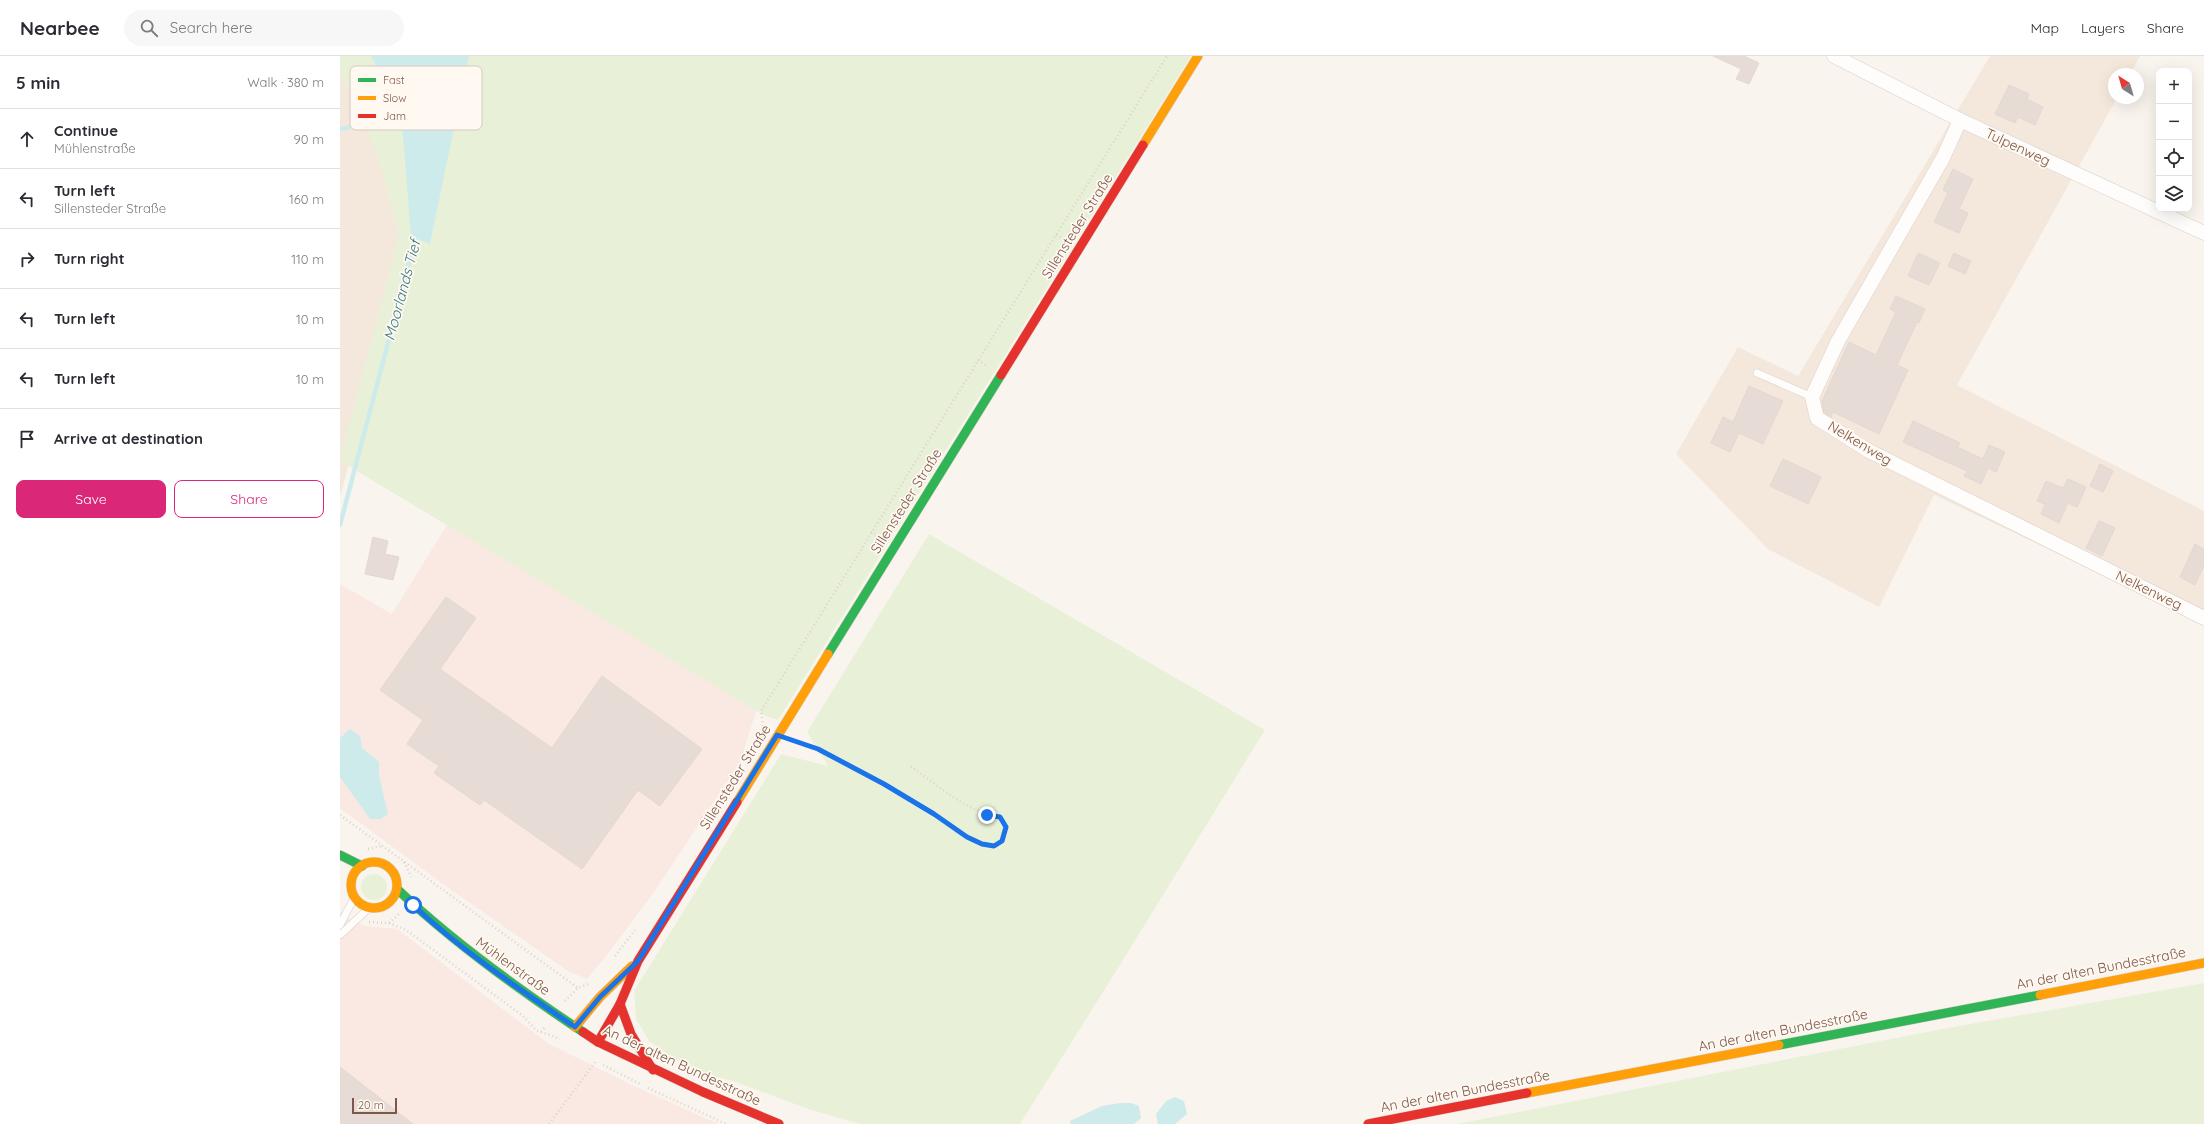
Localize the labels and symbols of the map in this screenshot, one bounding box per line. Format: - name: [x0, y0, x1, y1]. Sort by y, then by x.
- legend: [350, 66, 482, 130]
- north arrow: [2108, 68, 2144, 104]
- text: Fast: [383, 73, 405, 87]
- text: Slow: [383, 91, 407, 105]
- text: Jam: [383, 109, 406, 123]
- street label: Tulpenweg: [1983, 124, 2053, 170]
- street label: Sillensteder Straße: [1037, 170, 1117, 282]
- water label: Moorlands Tief: [379, 235, 425, 343]
- street label: Nelkenweg: [1825, 417, 1895, 469]
- street label: Sillensteder Straße: [866, 445, 946, 557]
- street label: Nelkenweg: [2113, 566, 2185, 614]
- street label: Sillensteder Straße: [695, 721, 775, 833]
- route end: [978, 806, 996, 824]
- route start: [404, 896, 422, 914]
- street label: Mühlenstraße: [472, 933, 554, 999]
- street label: An der alten Bundesstraße: [2015, 943, 2187, 993]
- street label: An der alten Bundesstraße: [1697, 1005, 1869, 1055]
- street label: An der alten Bundesstraße: [600, 1020, 764, 1110]
- street label: An der alten Bundesstraße: [1379, 1066, 1551, 1116]
- scale bar: [352, 1096, 397, 1115]

